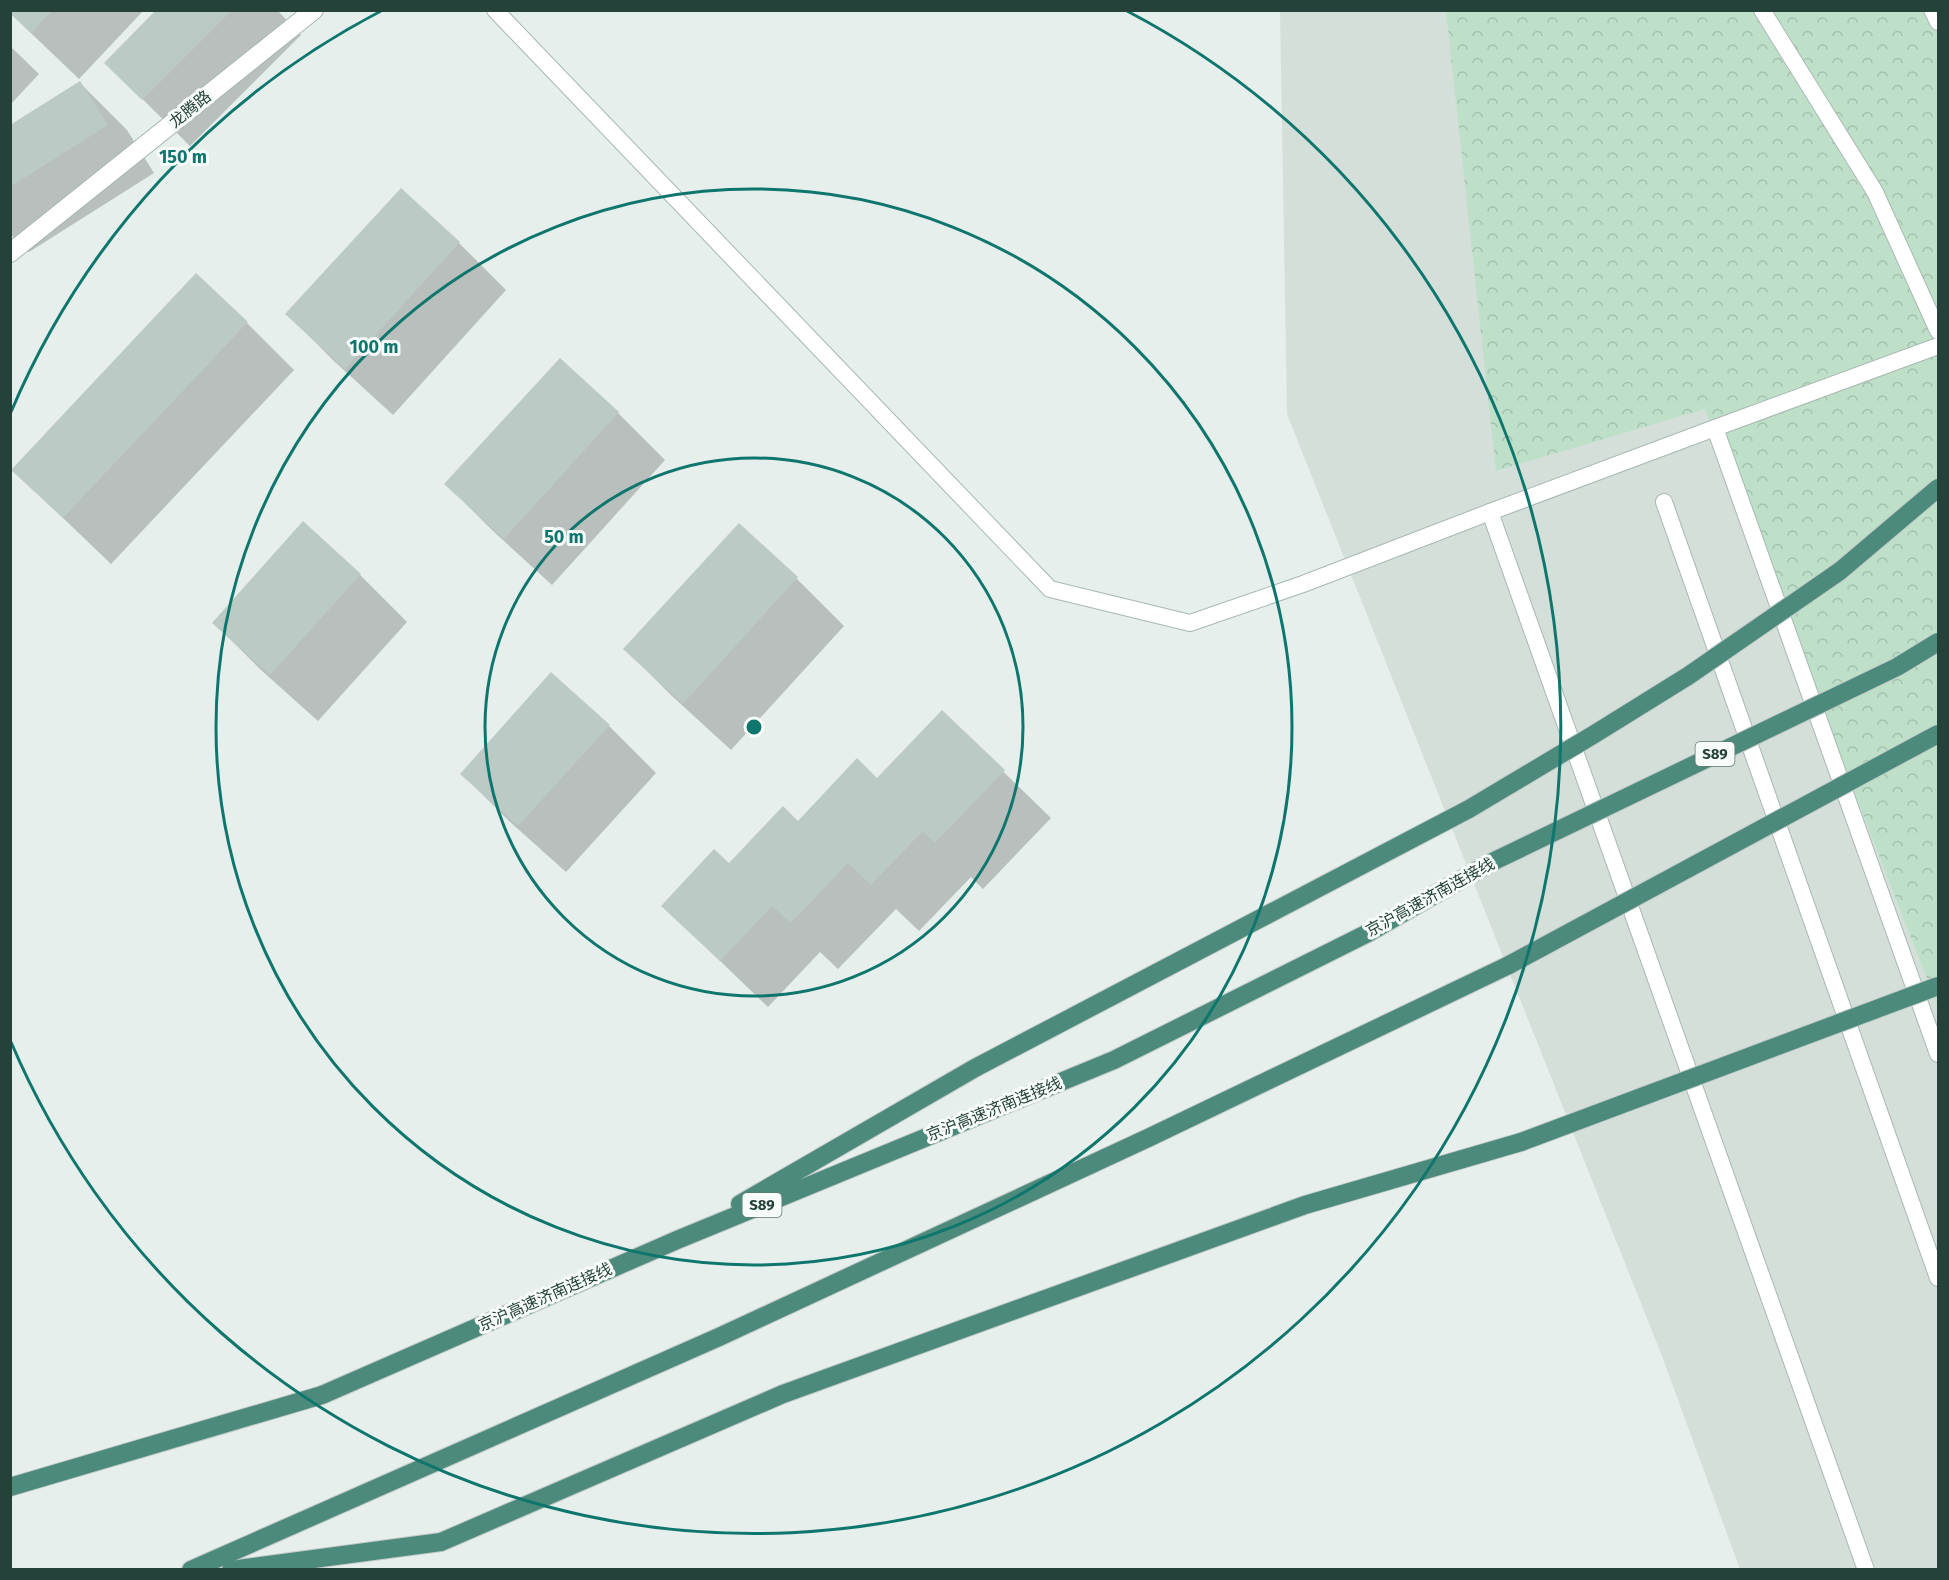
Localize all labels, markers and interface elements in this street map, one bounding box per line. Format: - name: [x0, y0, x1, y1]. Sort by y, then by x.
- street label: 龙腾路: [165, 87, 215, 131]
- text: 150 m: [159, 146, 207, 168]
- text: 100 m: [350, 336, 398, 358]
- text: 50 m: [544, 526, 584, 548]
- centre of rings: [744, 717, 764, 737]
- road number: S89: [1696, 742, 1734, 766]
- street label: 京沪高速济南连接线: [1362, 854, 1498, 940]
- street label: 京沪高速济南连接线: [924, 1073, 1064, 1145]
- road number: S89: [742, 1193, 782, 1217]
- street label: 京沪高速济南连接线: [475, 1259, 615, 1335]

